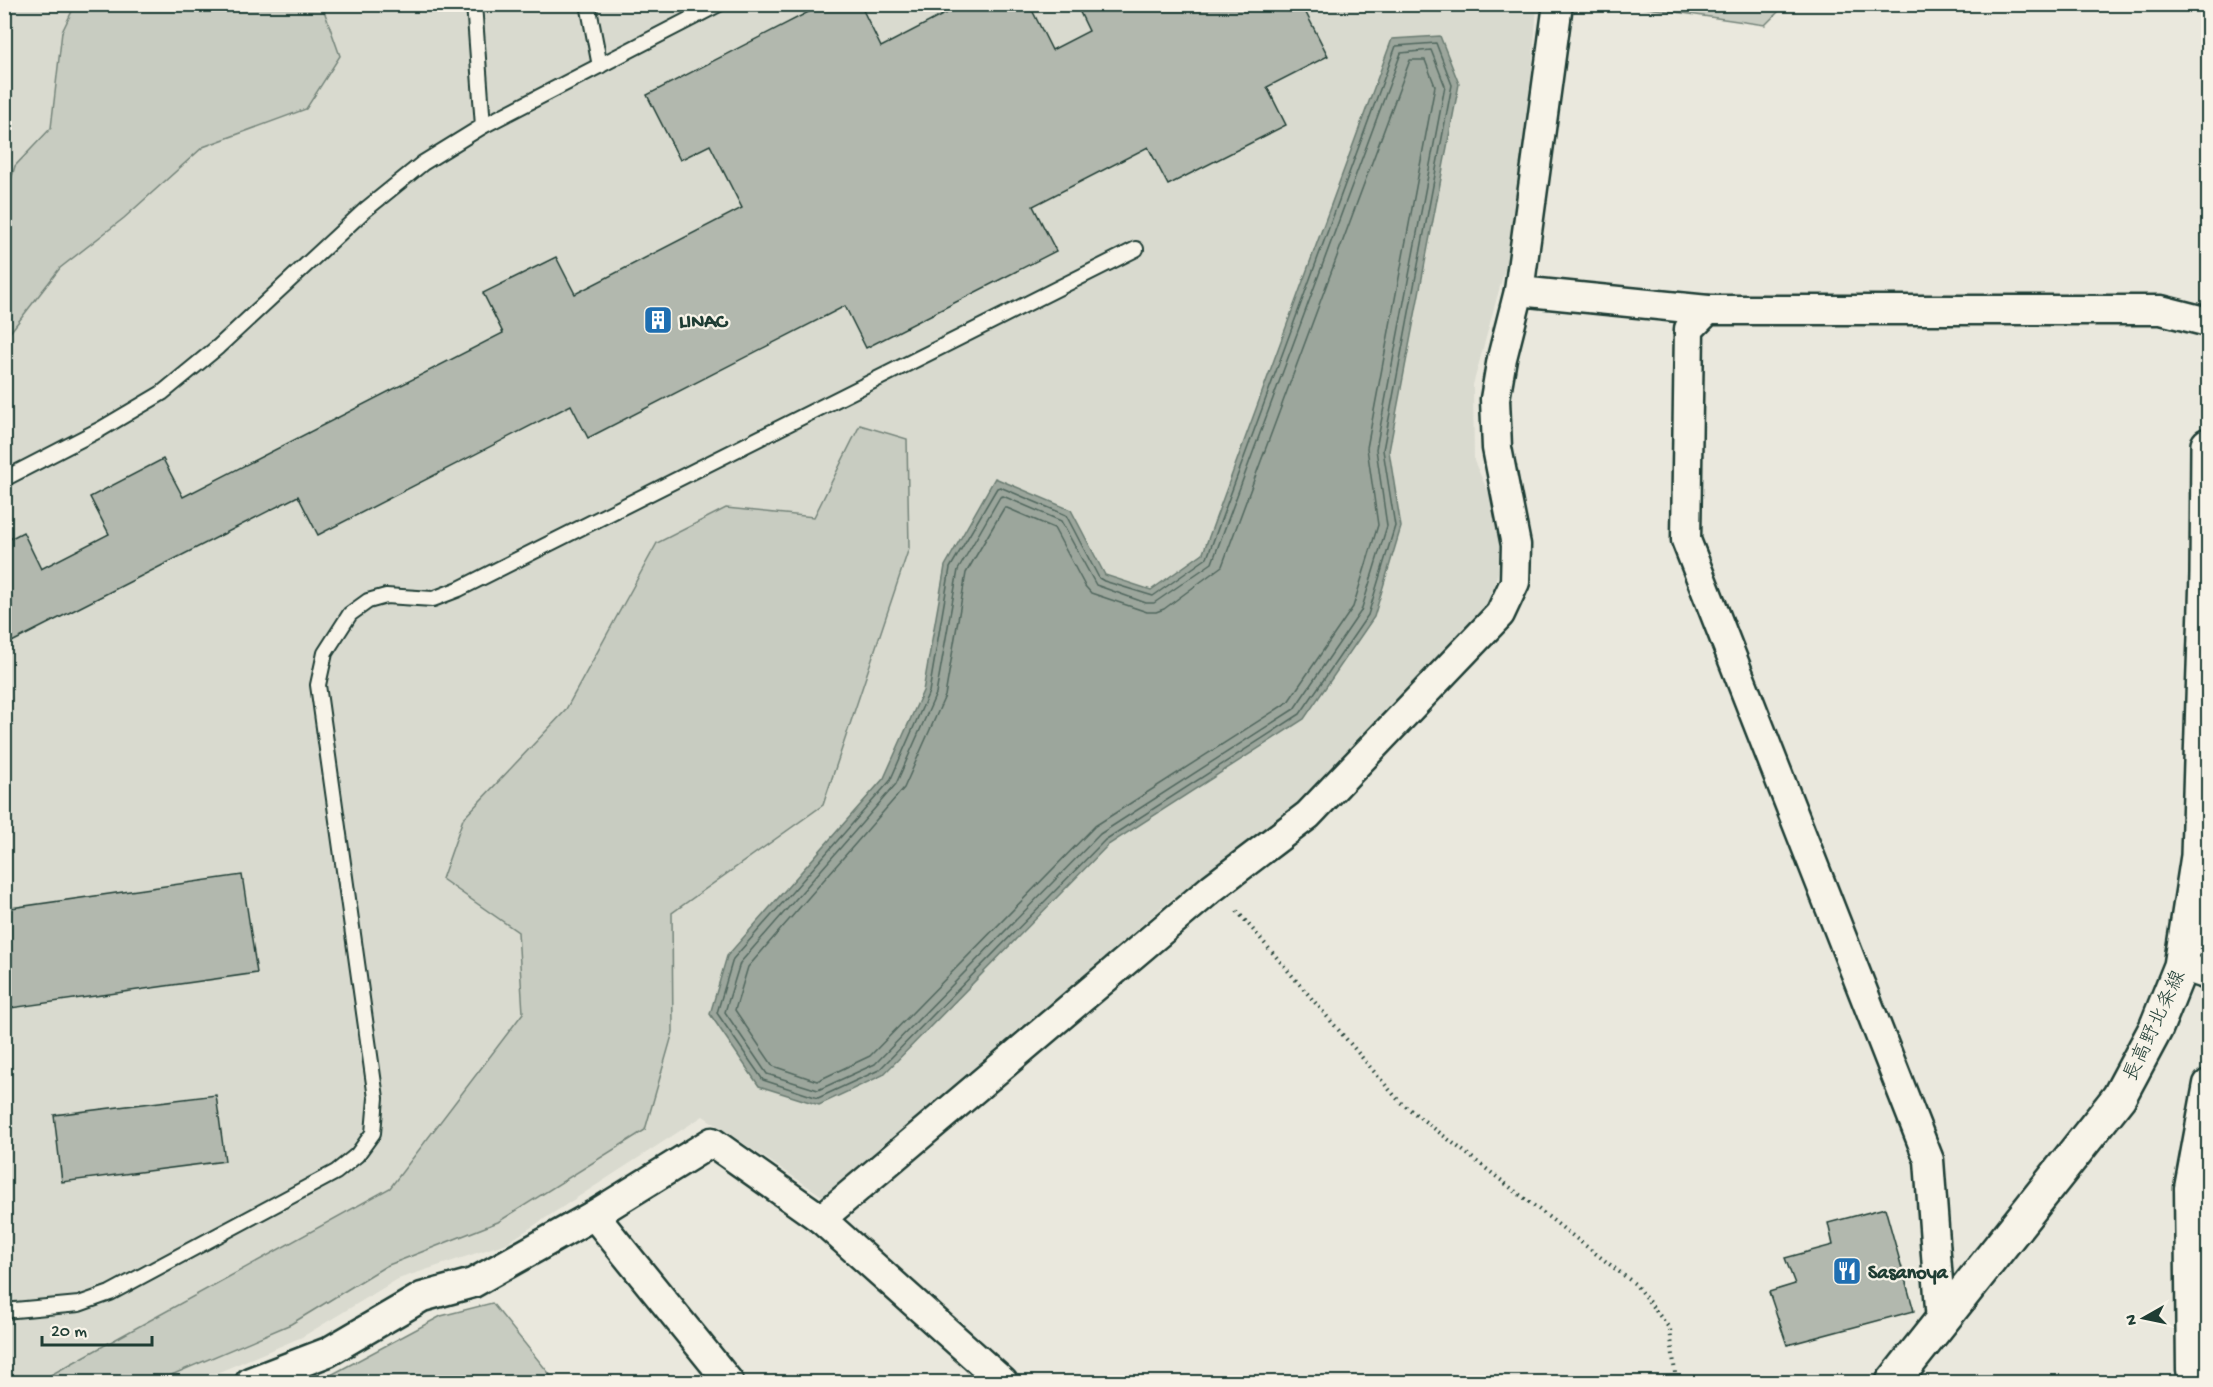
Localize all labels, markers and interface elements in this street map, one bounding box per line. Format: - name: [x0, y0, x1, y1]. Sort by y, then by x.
- building icon: LINAC: [642, 304, 674, 336]
- place label: LINAC: [679, 312, 729, 335]
- street label: 長高野北条線: [2119, 966, 2192, 1086]
- restaurant icon: Sasanoya: [1831, 1255, 1863, 1287]
- place label: Sasanoya: [1868, 1263, 1949, 1286]
- north arrow: [2114, 1288, 2174, 1348]
- scale bar: [42, 1309, 152, 1347]
- text: N: [2122, 1313, 2143, 1326]
- text: 20 m: [51, 1322, 87, 1343]

